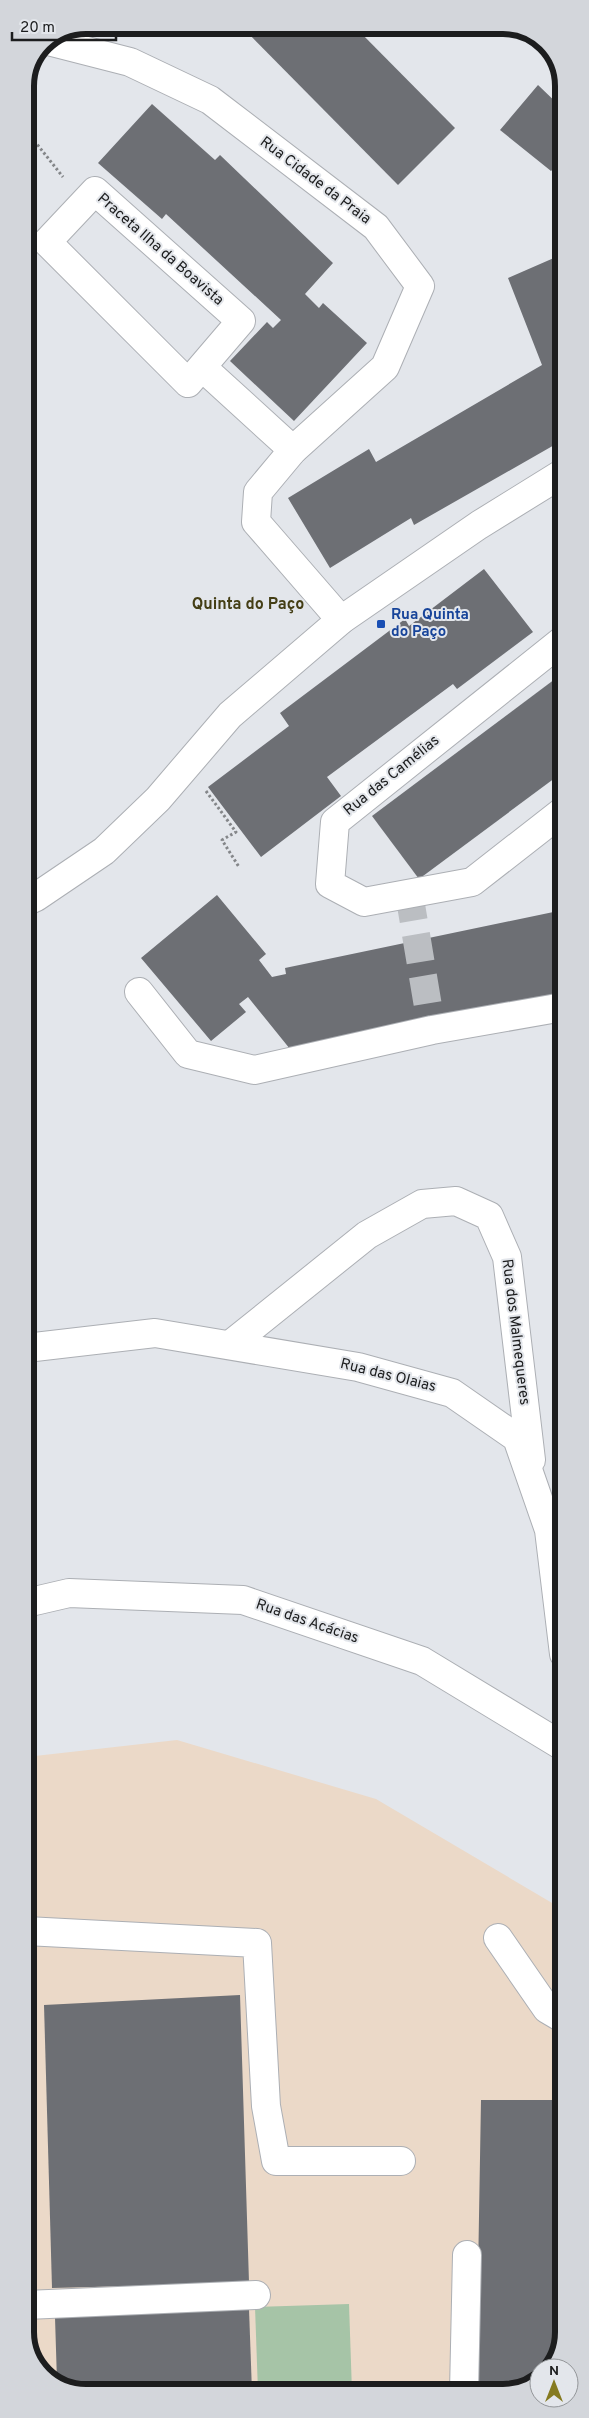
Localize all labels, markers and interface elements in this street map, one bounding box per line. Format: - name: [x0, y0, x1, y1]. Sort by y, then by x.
- scale bar: [12, 10, 116, 42]
- text: 20 m: [20, 19, 55, 38]
- street label: Rua Cidade da Praia: [256, 133, 374, 229]
- street label: Praceta Ilha da Boavista: [93, 190, 227, 310]
- district label: Quinta do Paço: [192, 595, 304, 615]
- place label: Rua Quinta do Paço: [391, 606, 469, 642]
- marker: Rua Quinta do Paço: [375, 618, 387, 630]
- street label: Rua das Camélias: [340, 731, 444, 821]
- street label: Rua dos Malmequeres: [497, 1258, 533, 1406]
- street label: Rua das Olaias: [338, 1355, 438, 1397]
- street label: Rua das Acácias: [253, 1595, 361, 1649]
- north arrow: [529, 2358, 579, 2408]
- text: N: [549, 2363, 559, 2380]

